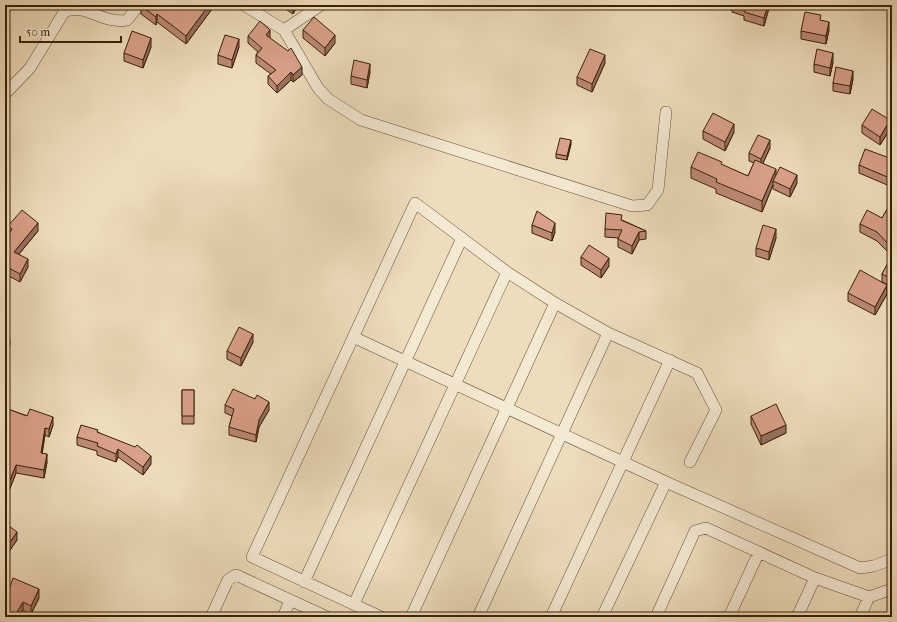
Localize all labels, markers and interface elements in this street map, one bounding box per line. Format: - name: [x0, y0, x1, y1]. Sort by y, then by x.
- scale bar: [20, 18, 121, 44]
- text: 50 m: [26, 25, 50, 39]

